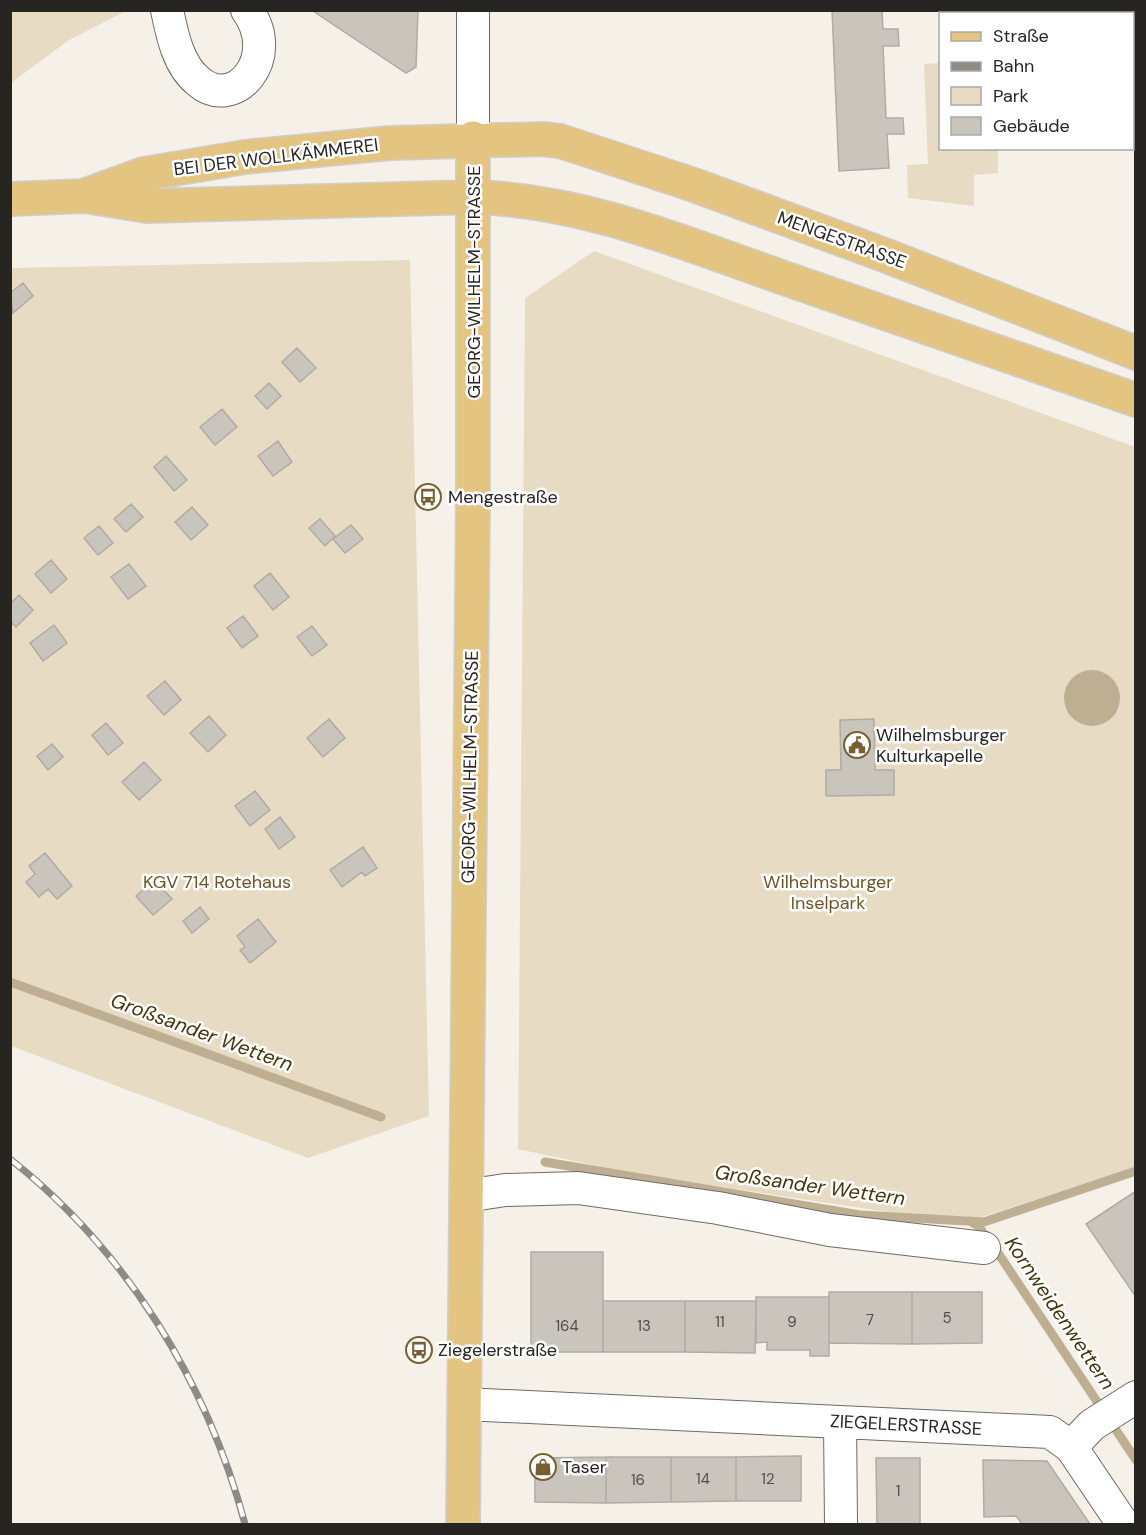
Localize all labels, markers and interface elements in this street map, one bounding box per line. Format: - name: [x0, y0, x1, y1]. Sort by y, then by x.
- legend: [939, 12, 1134, 150]
- text: Straße: [993, 24, 1049, 48]
- text: Bahn: [993, 54, 1034, 78]
- text: Park: [993, 84, 1029, 108]
- text: Gebäude: [993, 114, 1070, 138]
- street label: BEI DER WOLLKÄMMEREI: [172, 133, 380, 181]
- street label: GEORG-WILHELM-STRASSE: [462, 166, 486, 398]
- street label: MENGESTRASSE: [774, 206, 910, 274]
- bus stop icon: Mengestraße: [413, 482, 443, 512]
- place label: Mengestraße: [448, 485, 558, 509]
- street label: GEORG-WILHELM-STRASSE: [456, 650, 484, 884]
- place label: Wilhelmsburger Kulturkapelle: [876, 723, 1006, 768]
- public building icon: Wilhelmsburger Kulturkapelle: [842, 730, 872, 760]
- park label: KGV 714 Rotehaus: [143, 870, 291, 894]
- park label: Wilhelmsburger Inselpark: [763, 870, 893, 915]
- water label: Großsander Wettern: [107, 987, 297, 1077]
- water label: Großsander Wettern: [713, 1159, 907, 1211]
- water label: Kornweidenwettern: [999, 1231, 1121, 1395]
- house number: 5: [942, 1308, 952, 1328]
- house number: 7: [866, 1310, 874, 1330]
- house number: 11: [715, 1312, 725, 1332]
- house number: 9: [787, 1312, 797, 1332]
- house number: 164: [555, 1316, 579, 1336]
- house number: 13: [637, 1316, 651, 1336]
- bus stop icon: Ziegelerstraße: [404, 1335, 434, 1365]
- place label: Ziegelerstraße: [438, 1338, 557, 1362]
- street label: ZIEGELERSTRASSE: [829, 1409, 983, 1441]
- shop icon: Taser: [528, 1452, 558, 1482]
- place label: Taser: [562, 1455, 607, 1479]
- house number: 14: [696, 1469, 710, 1489]
- house number: 12: [761, 1469, 775, 1489]
- house number: 16: [631, 1470, 645, 1490]
- house number: 1: [896, 1481, 900, 1501]

